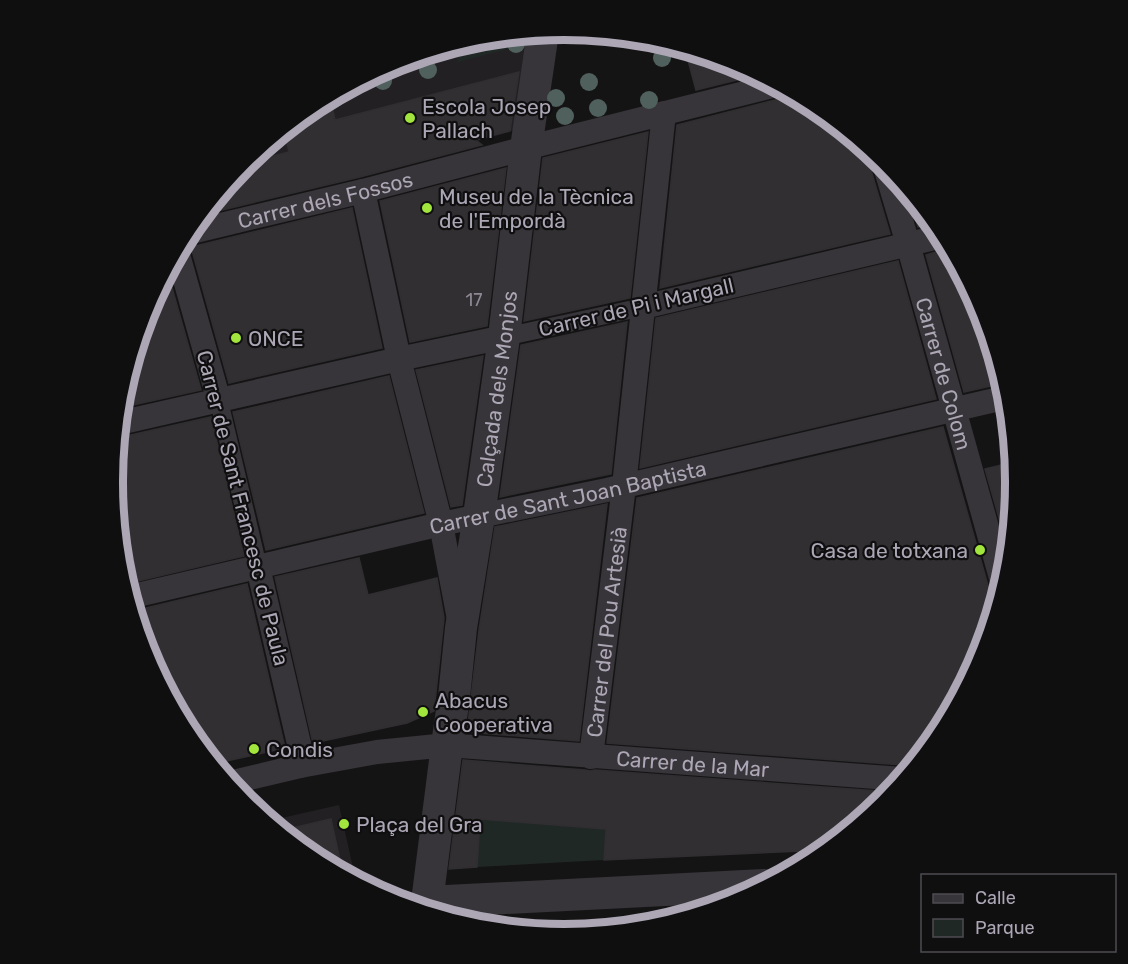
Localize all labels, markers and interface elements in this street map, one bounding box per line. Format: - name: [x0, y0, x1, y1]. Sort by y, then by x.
- place label: Escola Josep Pallach: [422, 94, 551, 143]
- marker: Escola Josep Pallach: [403, 111, 417, 125]
- street label: Carrer dels Fossos: [235, 166, 415, 233]
- place label: Museu de la Tècnica de l'Empordà: [439, 184, 634, 233]
- marker: Museu de la Tècnica de l'Empordà: [420, 201, 434, 215]
- street label: Carrer de Pi i Margall: [536, 272, 736, 342]
- house number: 17: [466, 289, 482, 311]
- street label: Calçada dels Monjos: [471, 289, 522, 489]
- street label: Carrer de Colom: [911, 295, 977, 453]
- place label: ONCE: [248, 326, 304, 351]
- marker: ONCE: [229, 331, 243, 345]
- street label: Carrer de Sant Francesc de Paula: [192, 348, 294, 668]
- street label: Carrer de Sant Joan Baptista: [427, 455, 709, 539]
- street label: Carrer del Pou Artesià: [581, 525, 631, 739]
- place label: Casa de totxana: [811, 538, 968, 563]
- marker: Casa de totxana: [973, 543, 987, 557]
- place label: Abacus Cooperativa: [435, 688, 553, 737]
- marker: Abacus Cooperativa: [416, 705, 430, 719]
- place label: Condis: [266, 737, 333, 762]
- marker: Condis: [247, 742, 261, 756]
- street label: Carrer de la Mar: [615, 745, 770, 782]
- place label: Plaça del Gra: [356, 812, 483, 837]
- marker: Plaça del Gra: [337, 817, 351, 831]
- legend: [921, 874, 1116, 952]
- text: Calle: [975, 887, 1016, 909]
- text: Parque: [975, 917, 1035, 939]

